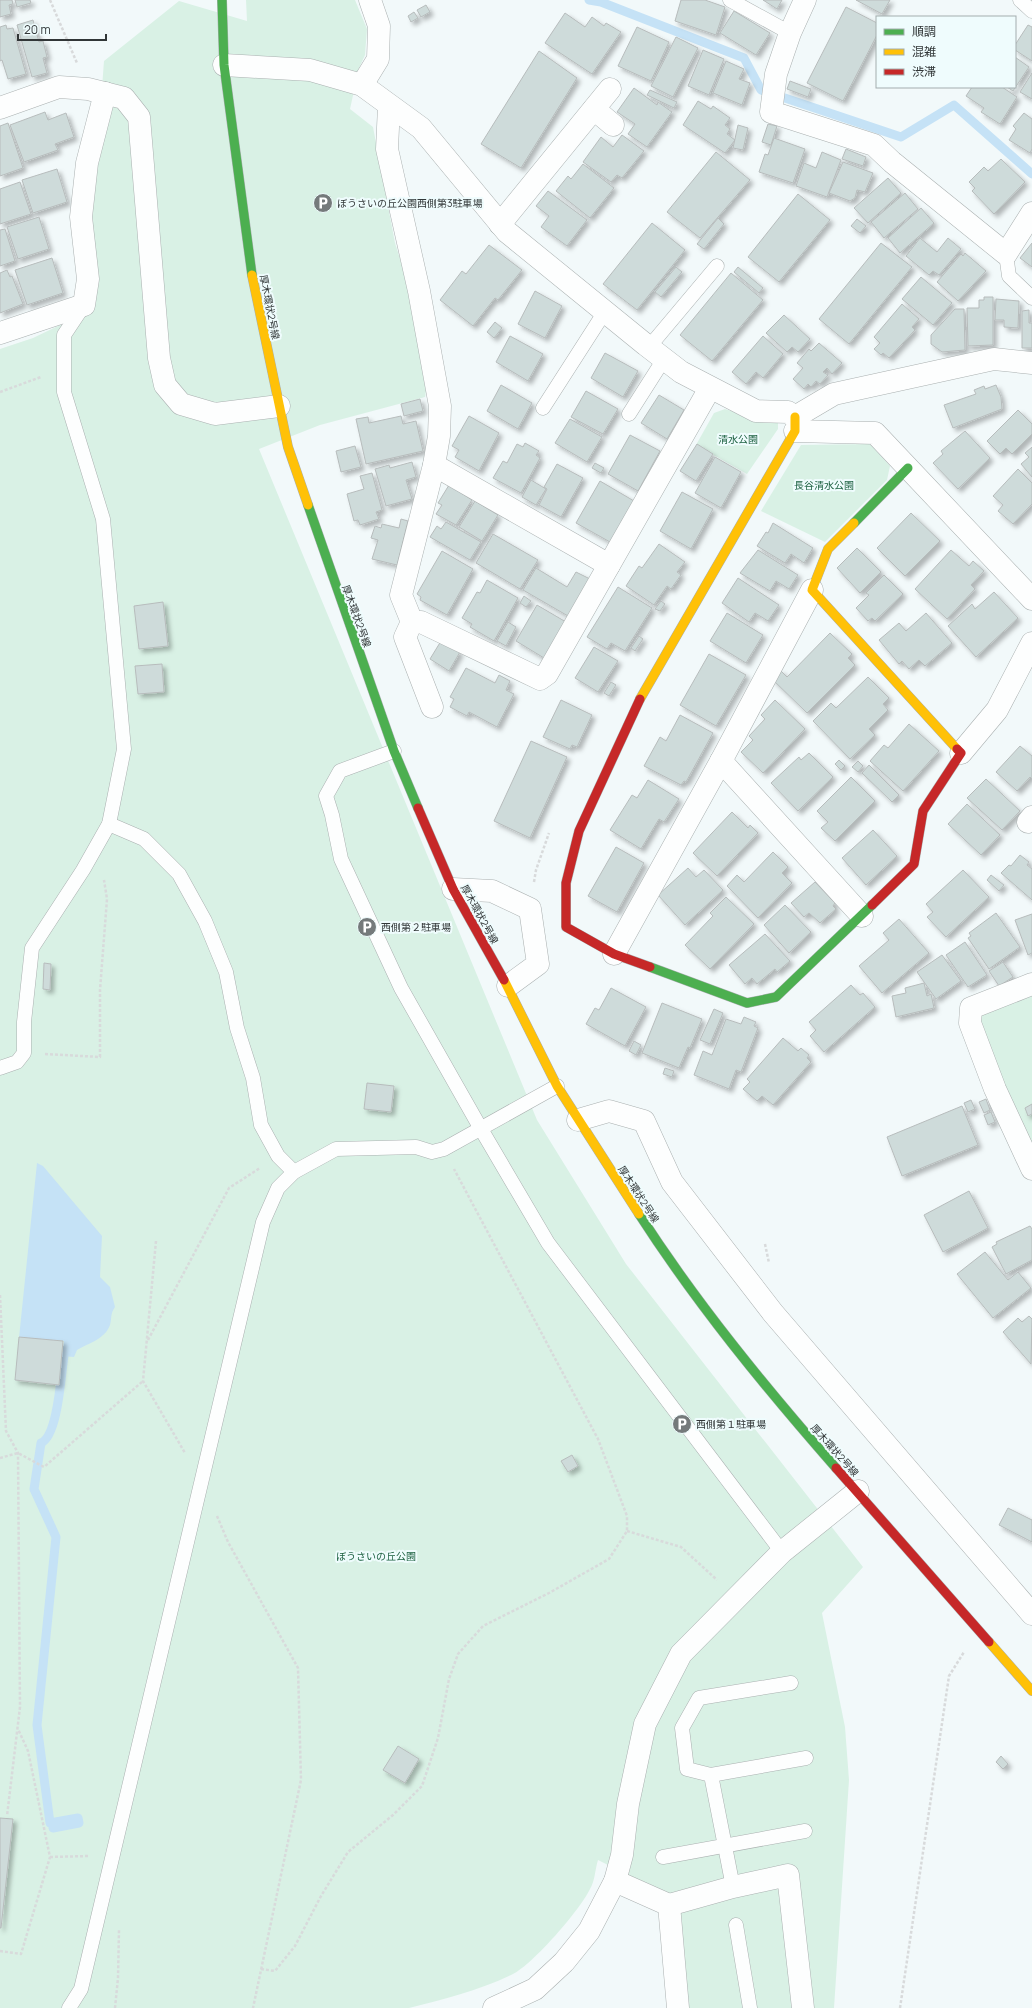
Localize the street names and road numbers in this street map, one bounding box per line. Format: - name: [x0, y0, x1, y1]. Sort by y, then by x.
- street label: 厚木環状2号線: [257, 273, 283, 341]
- street label: 厚木環状2号線: [339, 583, 375, 649]
- street label: 厚木環状2号線: [458, 882, 502, 946]
- street label: 厚木環状2号線: [615, 1163, 663, 1225]
- street label: 厚木環状2号線: [808, 1421, 862, 1479]

